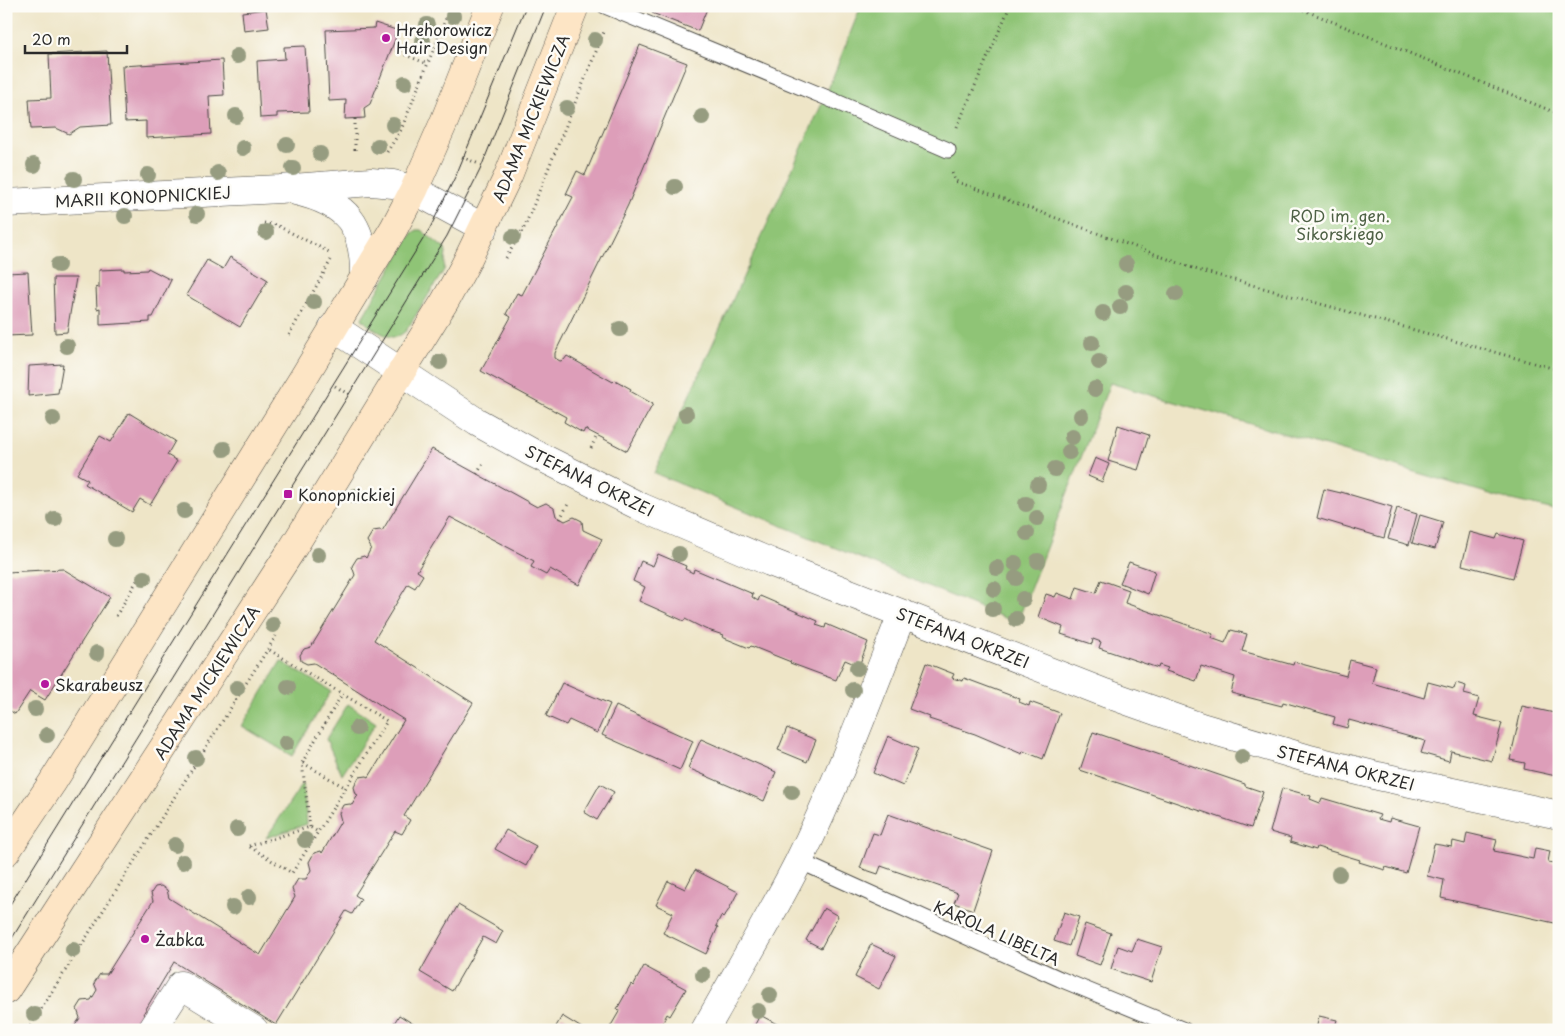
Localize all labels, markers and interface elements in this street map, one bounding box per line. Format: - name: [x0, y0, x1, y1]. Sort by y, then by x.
- place label: Hrehorowicz Hair Design: [396, 17, 492, 59]
- scale bar: [25, 22, 128, 54]
- text: 20 m: [32, 27, 71, 50]
- street label: ADAMA MICKIEWICZA: [485, 30, 575, 206]
- marker: Hrehorowicz Hair Design: [380, 32, 392, 44]
- street label: MARII KONOPNICKIEJ: [54, 179, 232, 213]
- park label: ROD im. gen. Sikorskiego: [1290, 203, 1390, 245]
- street label: STEFANA OKRZEI: [521, 438, 659, 522]
- place label: Konopnickiej: [298, 482, 395, 506]
- marker: Konopnickiej: [282, 488, 294, 500]
- street label: ADAMA MICKIEWICZA: [147, 600, 265, 764]
- street label: STEFANA OKRZEI: [893, 601, 1033, 673]
- place label: Skarabeusz: [55, 672, 143, 696]
- marker: Skarabeusz: [39, 678, 51, 690]
- street label: STEFANA OKRZEI: [1275, 738, 1417, 796]
- street label: KAROLA LIBELTA: [930, 893, 1064, 971]
- place label: Żabka: [155, 927, 204, 951]
- marker: Żabka: [139, 933, 151, 945]

